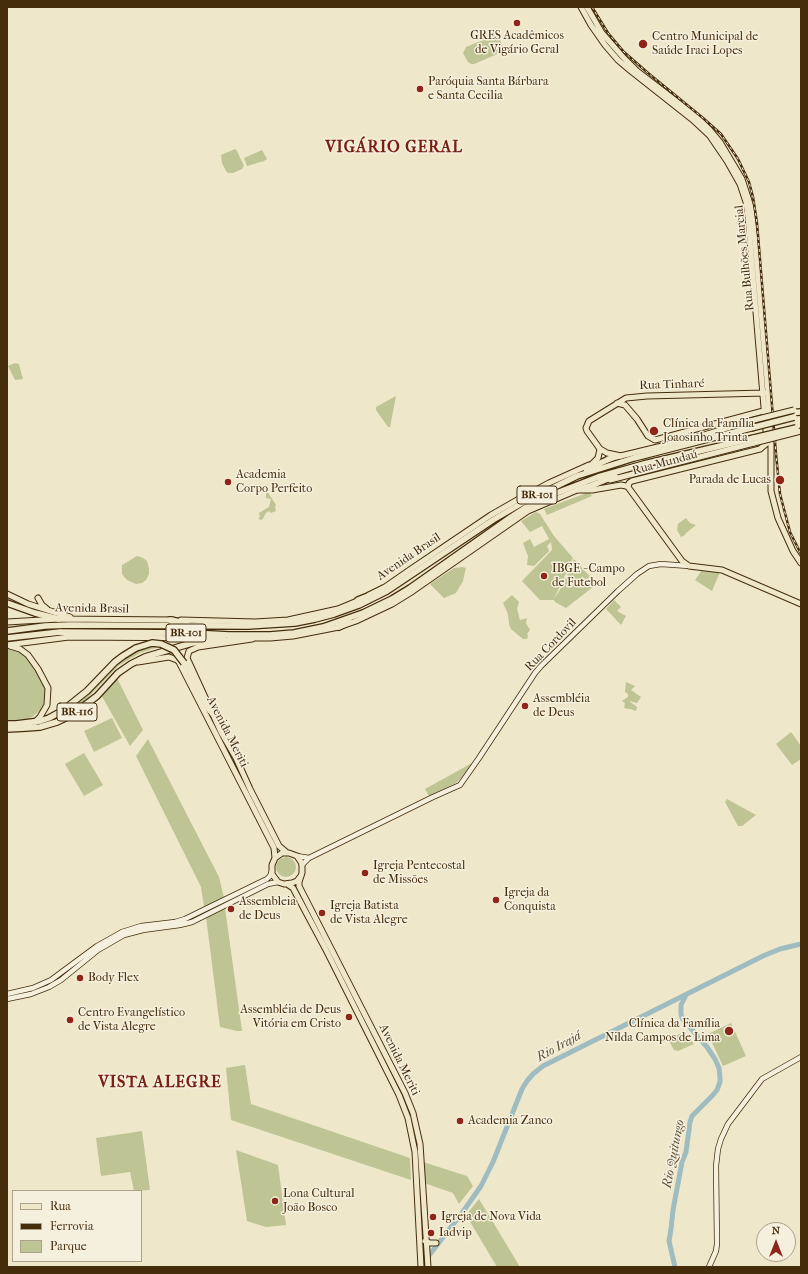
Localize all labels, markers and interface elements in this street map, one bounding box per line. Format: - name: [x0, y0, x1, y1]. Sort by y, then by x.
- marker: GRES Acadêmicos de Vigário Geral: [512, 18, 522, 28]
- place label: GRES Acadêmicos de Vigário Geral: [470, 29, 564, 57]
- place label: Centro Municipal de Saúde Iraci Lopes: [652, 30, 758, 58]
- marker: Centro Municipal de Saúde Iraci Lopes: [637, 38, 649, 50]
- place label: Paróquia Santa Bárbara e Santa Cecilia: [428, 75, 548, 103]
- marker: Paróquia Santa Bárbara e Santa Cecilia: [415, 84, 425, 94]
- district label: VIGÁRIO GERAL: [325, 138, 463, 158]
- street label: Rua Bulhões Marcial: [732, 204, 758, 312]
- street label: Rua Tinharé: [639, 377, 705, 393]
- place label: Clínica da Família Joaosinho Trinta: [663, 417, 754, 445]
- marker: Clínica da Família Joaosinho Trinta: [648, 425, 660, 437]
- street label: Rua Mundaú: [631, 447, 699, 479]
- place label: Academia Corpo Perfeito: [236, 468, 312, 496]
- place label: Parada de Lucas: [689, 473, 771, 487]
- marker: Parada de Lucas: [774, 474, 786, 486]
- marker: Academia Corpo Perfeito: [223, 477, 233, 487]
- road number: BR-101: [517, 486, 557, 504]
- street label: Avenida Brasil: [374, 530, 444, 584]
- place label: IBGE - Campo de Futebol: [552, 562, 625, 590]
- marker: IBGE - Campo de Futebol: [539, 571, 549, 581]
- street label: Avenida Brasil: [55, 601, 129, 617]
- street label: Rua Cordovil: [522, 616, 580, 674]
- road number: BR-101: [166, 624, 206, 642]
- place label: Assembléia de Deus: [533, 692, 590, 720]
- street label: Avenida Meriti: [203, 694, 251, 770]
- marker: Assembléia de Deus: [520, 701, 530, 711]
- road number: BR-116: [57, 703, 97, 721]
- place label: Igreja Pentecostal de Missões: [373, 859, 465, 887]
- marker: Igreja Pentecostal de Missões: [360, 868, 370, 878]
- place label: Igreja da Conquista: [504, 886, 556, 914]
- place label: Assembleia de Deus: [239, 895, 296, 923]
- marker: Igreja da Conquista: [491, 895, 501, 905]
- place label: Igreja Batista de Vista Alegre: [330, 899, 408, 927]
- marker: Assembleia de Deus: [226, 904, 236, 914]
- marker: Igreja Batista de Vista Alegre: [317, 908, 327, 918]
- place label: Body Flex: [88, 971, 139, 985]
- marker: Body Flex: [75, 973, 85, 983]
- place label: Assembléia de Deus Vitória em Cristo: [240, 1003, 341, 1031]
- place label: Centro Evangelístico de Vista Alegre: [78, 1006, 185, 1034]
- marker: Assembléia de Deus Vitória em Cristo: [344, 1012, 354, 1022]
- marker: Centro Evangelístico de Vista Alegre: [65, 1015, 75, 1025]
- place label: Clínica da Família Nilda Campos de Lima: [605, 1017, 720, 1045]
- street label: Avenida Meriti: [376, 1022, 422, 1098]
- marker: Clínica da Família Nilda Campos de Lima: [723, 1025, 735, 1037]
- water label: Rio Irajá: [534, 1028, 584, 1066]
- district label: VISTA ALEGRE: [98, 1073, 222, 1093]
- place label: Academia Zanco: [468, 1114, 553, 1128]
- marker: Academia Zanco: [455, 1116, 465, 1126]
- water label: Rio Quitungo: [660, 1118, 688, 1190]
- place label: Lona Cultural João Bosco: [283, 1187, 355, 1215]
- legend: [12, 1190, 142, 1262]
- marker: Lona Cultural João Bosco: [270, 1196, 280, 1206]
- text: Rua: [50, 1199, 71, 1213]
- place label: Igreja de Nova Vida: [441, 1210, 541, 1224]
- marker: Igreja de Nova Vida: [428, 1212, 438, 1222]
- text: Ferrovia: [50, 1219, 93, 1233]
- north arrow: [756, 1222, 796, 1262]
- text: N: [772, 1224, 780, 1237]
- place label: Iadvip: [439, 1226, 472, 1240]
- marker: Iadvip: [426, 1228, 436, 1238]
- text: Parque: [50, 1239, 87, 1253]

